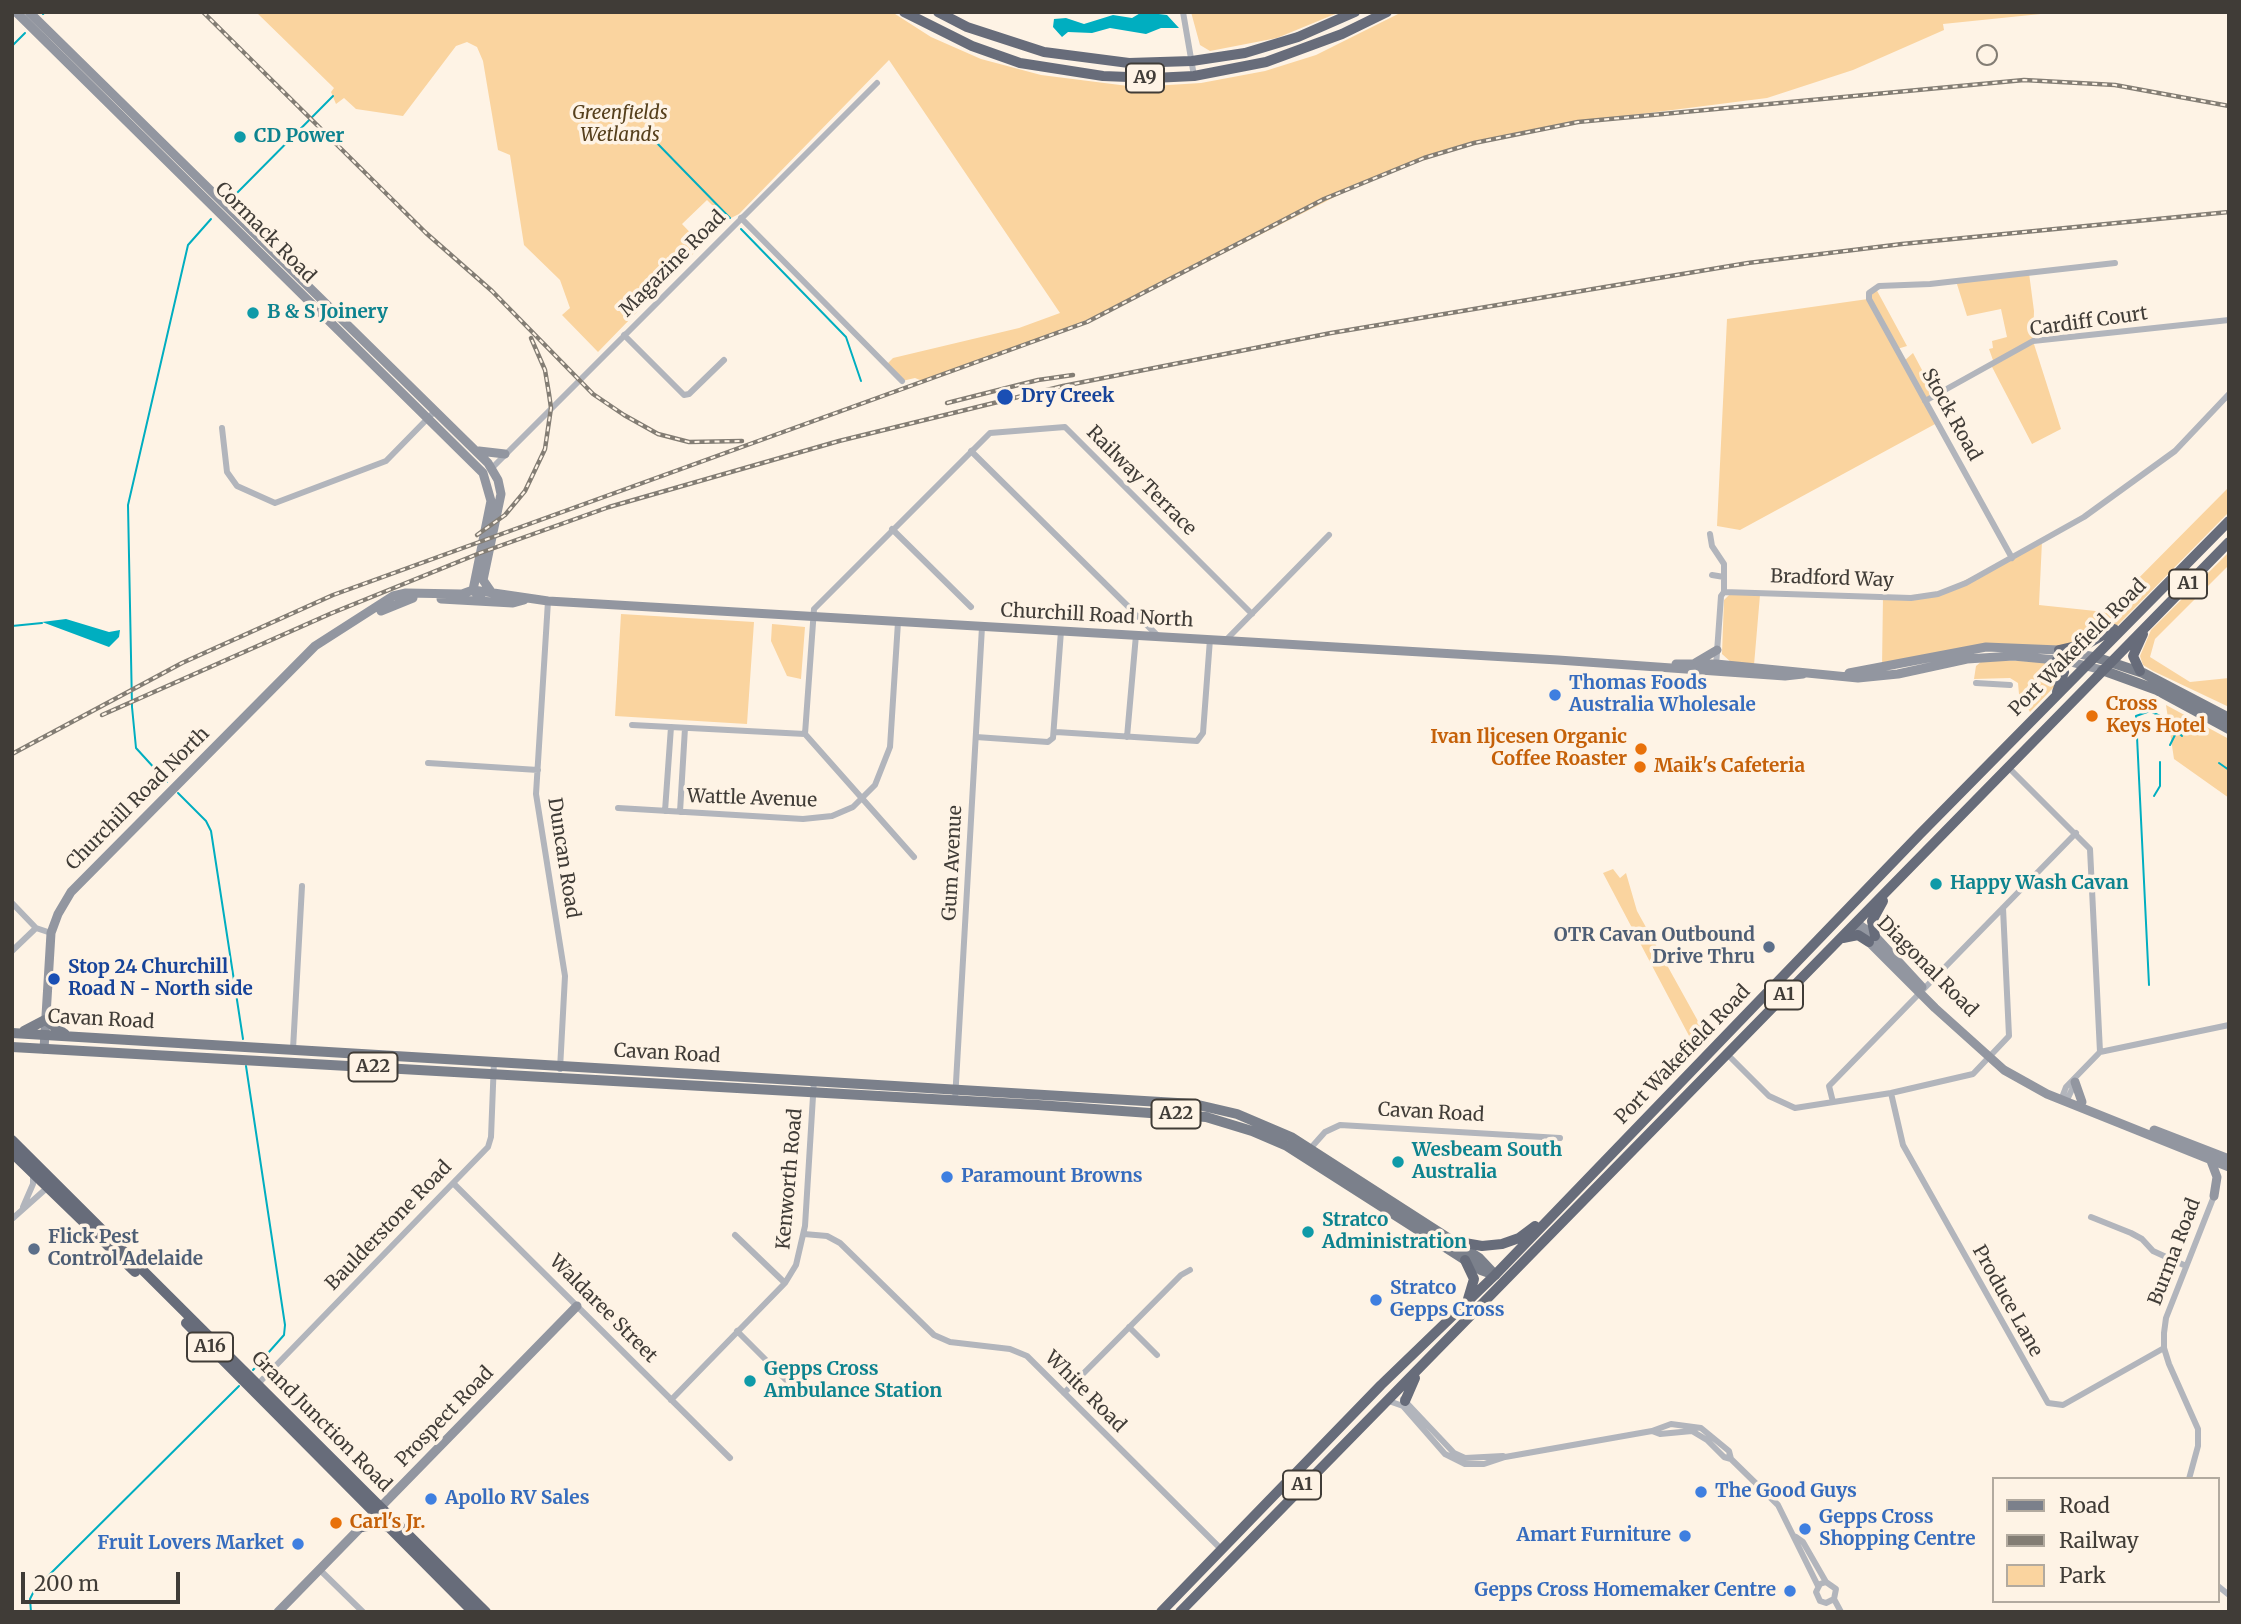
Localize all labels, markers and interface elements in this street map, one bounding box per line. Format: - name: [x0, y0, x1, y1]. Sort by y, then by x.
- road number: A9: [1126, 64, 1164, 92]
- park label: Greenfields Wetlands: [572, 103, 668, 147]
- place label: CD Power: [254, 126, 344, 148]
- marker: CD Power: [232, 129, 248, 145]
- street label: Cormack Road: [210, 178, 320, 288]
- street label: Magazine Road: [615, 206, 731, 322]
- place label: B & S Joinery: [267, 302, 388, 324]
- street label: Cardiff Court: [2029, 302, 2149, 342]
- marker: B & S Joinery: [245, 305, 261, 321]
- street label: Stock Road: [1916, 365, 1986, 465]
- place label: Dry Creek: [1021, 386, 1114, 408]
- marker: Dry Creek: [995, 387, 1015, 407]
- street label: Railway Terrace: [1081, 421, 1201, 541]
- street label: Bradford Way: [1770, 565, 1894, 593]
- road number: A1: [2169, 570, 2207, 598]
- street label: Port Wakefield Road: [2005, 575, 2151, 721]
- street label: Churchill Road North: [1000, 600, 1194, 632]
- place label: Thomas Foods Australia Wholesale: [1569, 673, 1756, 717]
- marker: Thomas Foods Australia Wholesale: [1547, 687, 1563, 703]
- place label: Cross Keys Hotel: [2106, 694, 2206, 738]
- marker: Cross Keys Hotel: [2084, 708, 2100, 724]
- street label: Churchill Road North: [62, 723, 214, 875]
- place label: Ivan Iljcesen Organic Coffee Roaster: [1430, 727, 1627, 771]
- marker: Ivan Iljcesen Organic Coffee Roaster: [1633, 741, 1649, 757]
- place label: Maik's Cafeteria: [1654, 756, 1805, 778]
- marker: Maik's Cafeteria: [1632, 759, 1648, 775]
- street label: Wattle Avenue: [687, 785, 817, 813]
- street label: Duncan Road: [542, 796, 584, 920]
- street label: Gum Avenue: [939, 805, 967, 921]
- place label: Happy Wash Cavan: [1950, 873, 2129, 895]
- marker: Happy Wash Cavan: [1928, 876, 1944, 892]
- street label: Diagonal Road: [1872, 912, 1982, 1022]
- place label: OTR Cavan Outbound Drive Thru: [1554, 925, 1755, 969]
- marker: OTR Cavan Outbound Drive Thru: [1761, 939, 1777, 955]
- place label: Stop 24 Churchill Road N - North side: [68, 957, 253, 1001]
- marker: Stop 24 Churchill Road N - North side: [46, 971, 62, 987]
- road number: A1: [1765, 980, 1803, 1010]
- street label: Port Wakefield Road: [1611, 981, 1755, 1129]
- street label: Cavan Road: [47, 1006, 155, 1034]
- street label: Cavan Road: [613, 1040, 721, 1068]
- road number: A22: [348, 1052, 398, 1082]
- street label: Cavan Road: [1377, 1099, 1485, 1127]
- road number: A22: [1152, 1100, 1200, 1128]
- street label: Kenworth Road: [772, 1108, 808, 1250]
- place label: Wesbeam South Australia: [1412, 1140, 1562, 1184]
- marker: Wesbeam South Australia: [1390, 1154, 1406, 1170]
- street label: Baulderstone Road: [321, 1156, 457, 1296]
- place label: Paramount Browns: [961, 1166, 1143, 1188]
- marker: Paramount Browns: [939, 1169, 955, 1185]
- street label: Burma Road: [2144, 1195, 2206, 1309]
- place label: Stratco Administration: [1322, 1210, 1467, 1254]
- marker: Stratco Administration: [1300, 1224, 1316, 1240]
- place label: Flick Pest Control Adelaide: [48, 1227, 203, 1271]
- marker: Flick Pest Control Adelaide: [26, 1241, 42, 1257]
- street label: Produce Lane: [1967, 1241, 2047, 1361]
- street label: Waldaree Street: [544, 1250, 662, 1368]
- place label: Stratco Gepps Cross: [1390, 1278, 1504, 1322]
- marker: Stratco Gepps Cross: [1368, 1292, 1384, 1308]
- road number: A16: [187, 1332, 233, 1362]
- street label: Grand Junction Road: [246, 1347, 396, 1497]
- street label: White Road: [1040, 1347, 1130, 1437]
- place label: Gepps Cross Ambulance Station: [764, 1359, 942, 1403]
- street label: Prospect Road: [391, 1362, 499, 1472]
- marker: Gepps Cross Ambulance Station: [742, 1373, 758, 1389]
- road number: A1: [1283, 1470, 1321, 1500]
- legend: [1993, 1477, 2220, 1603]
- place label: The Good Guys: [1715, 1481, 1857, 1503]
- marker: The Good Guys: [1693, 1484, 1709, 1500]
- place label: Apollo RV Sales: [445, 1488, 589, 1510]
- marker: Apollo RV Sales: [423, 1491, 439, 1507]
- text: Road: [2059, 1492, 2110, 1519]
- place label: Gepps Cross Shopping Centre: [1819, 1507, 1976, 1551]
- place label: Carl's Jr.: [350, 1512, 425, 1534]
- marker: Carl's Jr.: [328, 1515, 344, 1531]
- marker: Gepps Cross Shopping Centre: [1797, 1521, 1813, 1537]
- place label: Amart Furniture: [1517, 1525, 1671, 1547]
- text: Railway: [2059, 1527, 2139, 1554]
- marker: Amart Furniture: [1677, 1528, 1693, 1544]
- place label: Fruit Lovers Market: [97, 1533, 284, 1555]
- marker: Fruit Lovers Market: [290, 1536, 306, 1552]
- scale bar: [24, 1558, 184, 1602]
- text: Park: [2059, 1562, 2106, 1589]
- text: 200 m: [34, 1570, 99, 1597]
- place label: Gepps Cross Homemaker Centre: [1474, 1580, 1776, 1602]
- marker: Gepps Cross Homemaker Centre: [1782, 1583, 1798, 1599]

